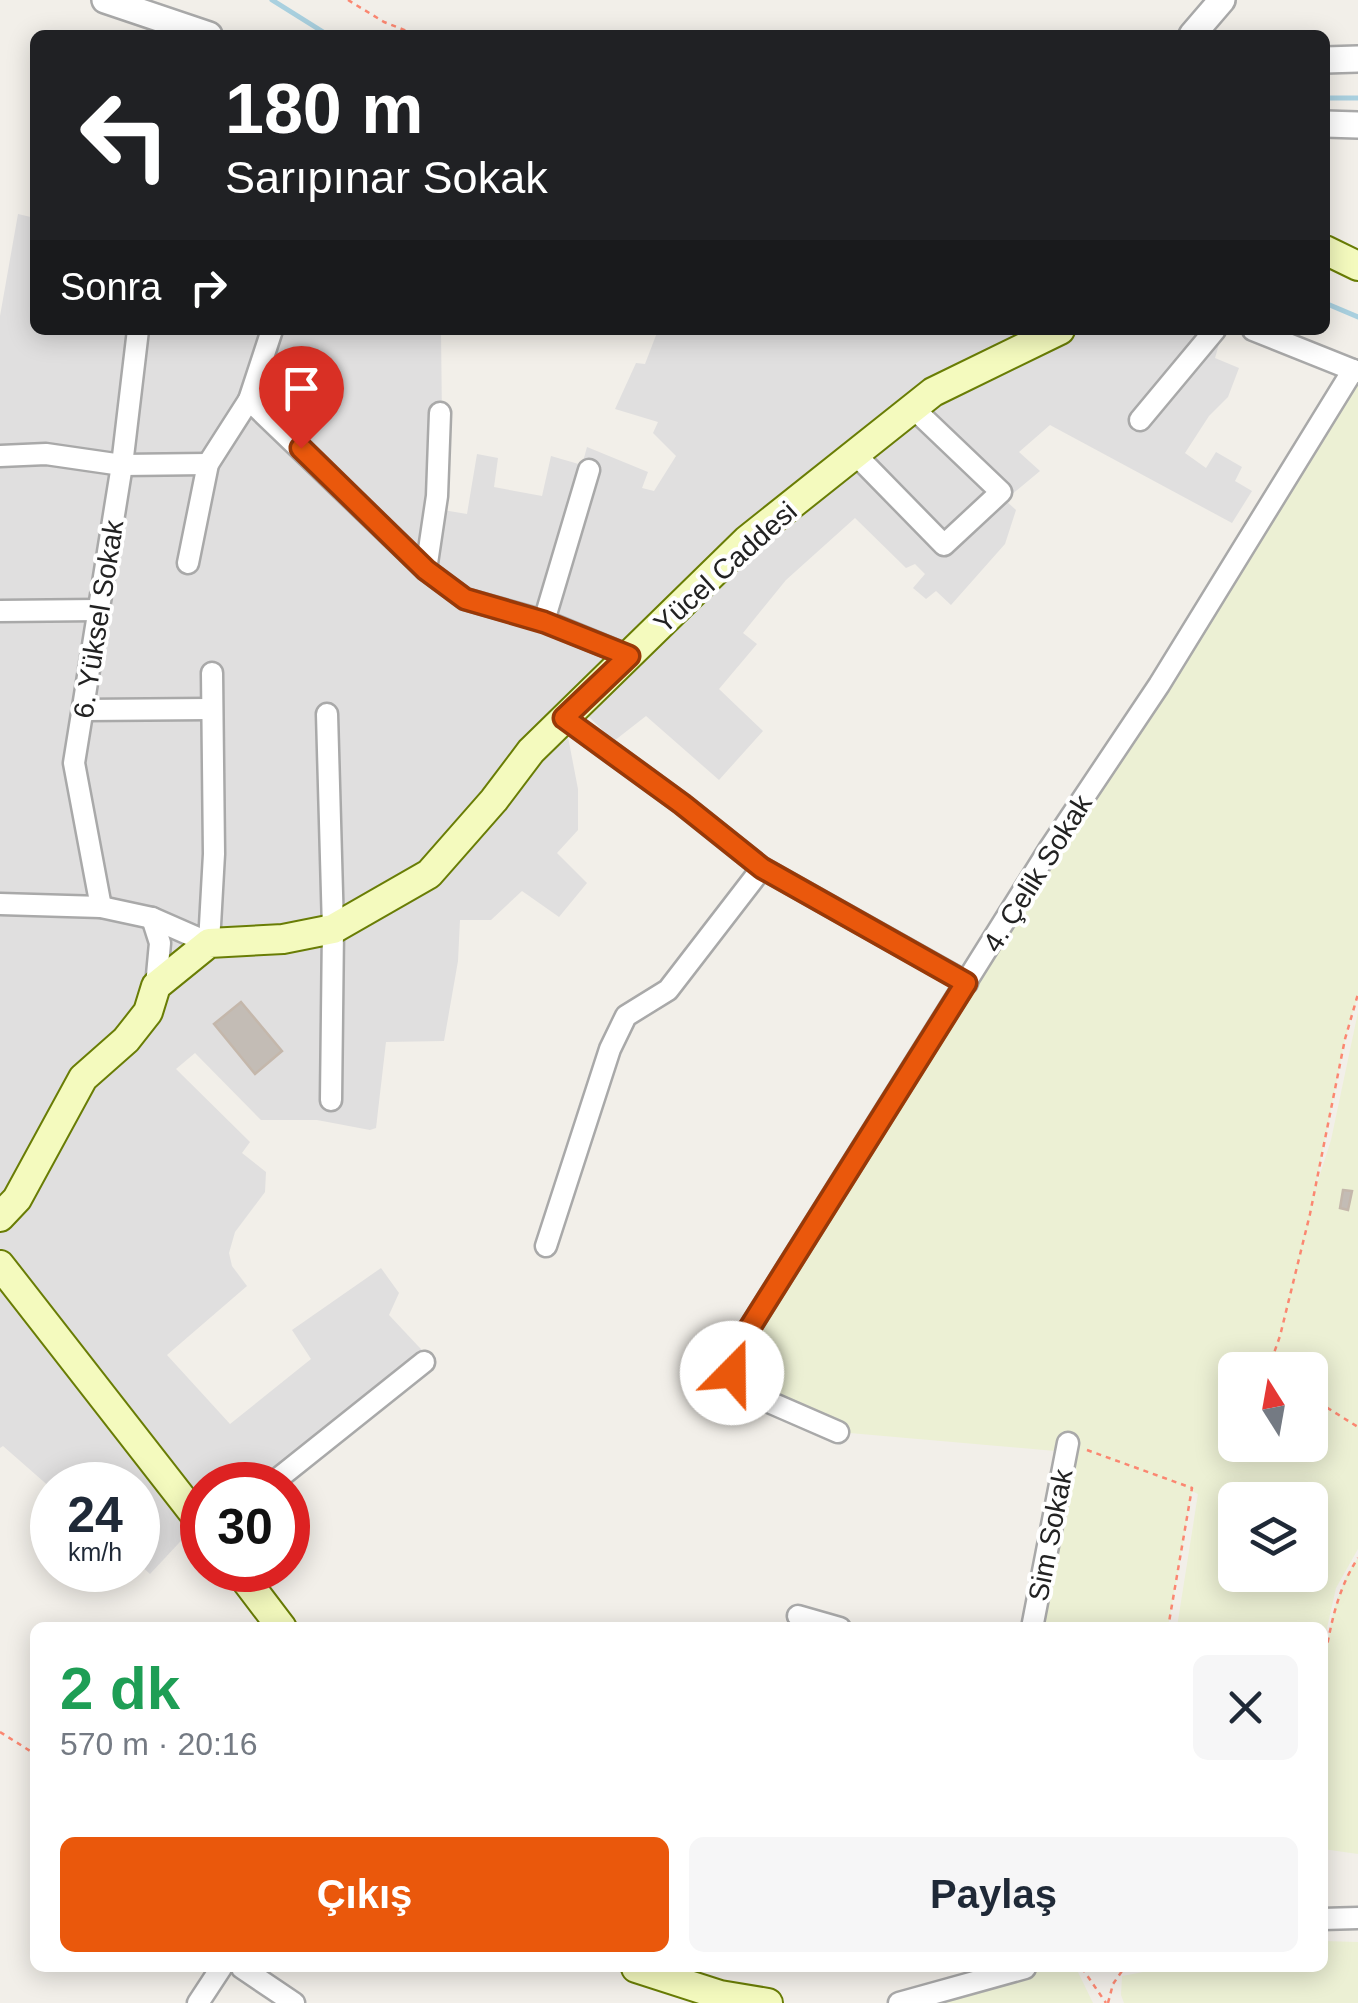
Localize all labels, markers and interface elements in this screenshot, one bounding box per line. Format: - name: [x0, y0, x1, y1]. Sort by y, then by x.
- icon: left: [60, 70, 190, 200]
- text: 180 m: [225, 70, 423, 148]
- text: Sarıpınar Sokak: [225, 152, 548, 203]
- icon: right: [181, 260, 236, 315]
- text: Sonra: [60, 266, 161, 308]
- pin: [259, 346, 344, 449]
- icon: arrive: [274, 361, 329, 416]
- street label: Yücel Caddesi: [648, 495, 803, 639]
- street label: 6. Yüksel Sokak: [68, 517, 130, 720]
- street label: 4. Çelik Sokak: [977, 788, 1099, 957]
- position arrow: [680, 1321, 784, 1425]
- north arrow: [1218, 1352, 1328, 1462]
- map controls: [1218, 1352, 1328, 1592]
- speed limit sign: 30: [180, 1462, 310, 1592]
- street label: Sim Sokak: [1023, 1465, 1079, 1604]
- button: layers: [1218, 1482, 1328, 1592]
- text: 24: [67, 1487, 123, 1543]
- text: km/h: [68, 1538, 122, 1566]
- text: 2 dk: [60, 1655, 180, 1722]
- button: close: [1193, 1655, 1298, 1760]
- text: 570 m · 20:16: [60, 1726, 257, 1762]
- button: Çıkış: [60, 1837, 669, 1952]
- button: Paylaş: [689, 1837, 1298, 1952]

